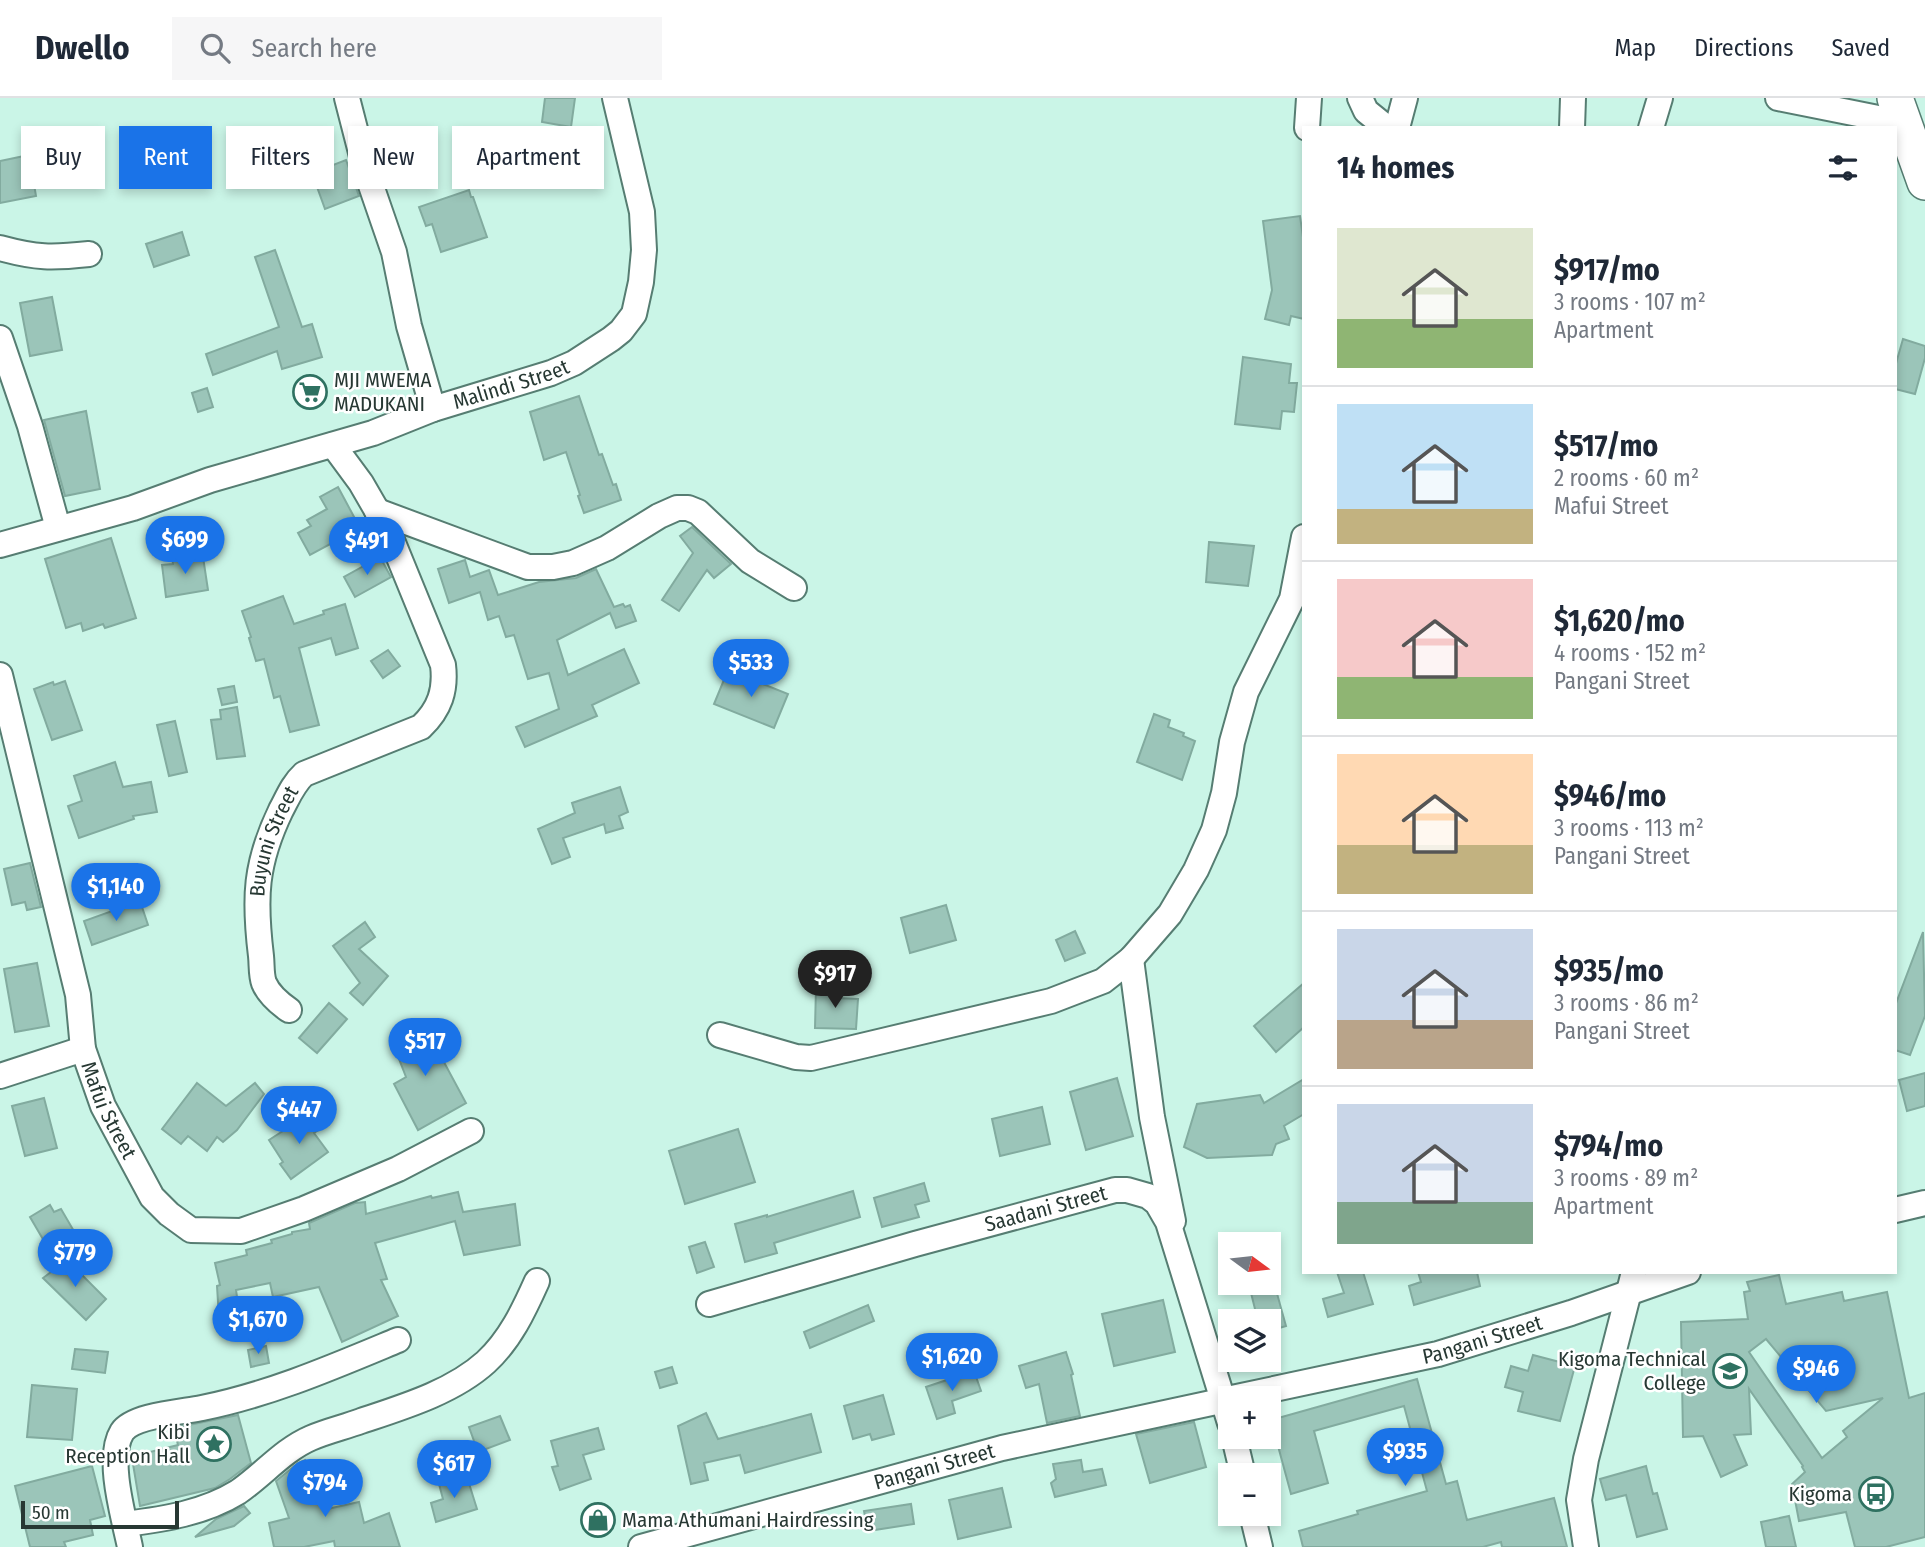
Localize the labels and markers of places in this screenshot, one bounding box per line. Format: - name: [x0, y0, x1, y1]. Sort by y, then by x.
- place label: MJI MWEMA MADUKANI: [334, 367, 432, 417]
- supermarket icon: MJI MWEMA MADUKANI: [291, 373, 329, 411]
- pin: $699: [144, 517, 226, 576]
- pin: $491: [326, 518, 408, 577]
- pin: $533: [710, 640, 792, 699]
- pin: $1,140: [59, 864, 173, 923]
- pin: $917: [794, 950, 876, 1010]
- pin: $517: [384, 1018, 466, 1078]
- pin: $447: [258, 1086, 340, 1146]
- pin: $779: [34, 1230, 116, 1289]
- pin: $1,670: [201, 1296, 315, 1356]
- pin: $1,620: [895, 1334, 1009, 1393]
- place label: Kigoma Technical College: [1558, 1346, 1706, 1396]
- pin: $946: [1775, 1346, 1857, 1405]
- school or university icon: Kigoma Technical College: [1711, 1352, 1749, 1390]
- place label: Kibi Reception Hall: [65, 1419, 190, 1469]
- place icon: Kibi Reception Hall: [195, 1425, 233, 1463]
- pin: $935: [1364, 1428, 1446, 1488]
- pin: $617: [413, 1440, 495, 1500]
- pin: $794: [284, 1460, 366, 1519]
- bus stop icon: Kigoma: [1857, 1475, 1895, 1513]
- place label: Kigoma: [1789, 1481, 1852, 1507]
- shop icon: Mama Athumani Hairdressing: [579, 1501, 617, 1539]
- place label: Mama Athumani Hairdressing: [622, 1507, 874, 1533]

